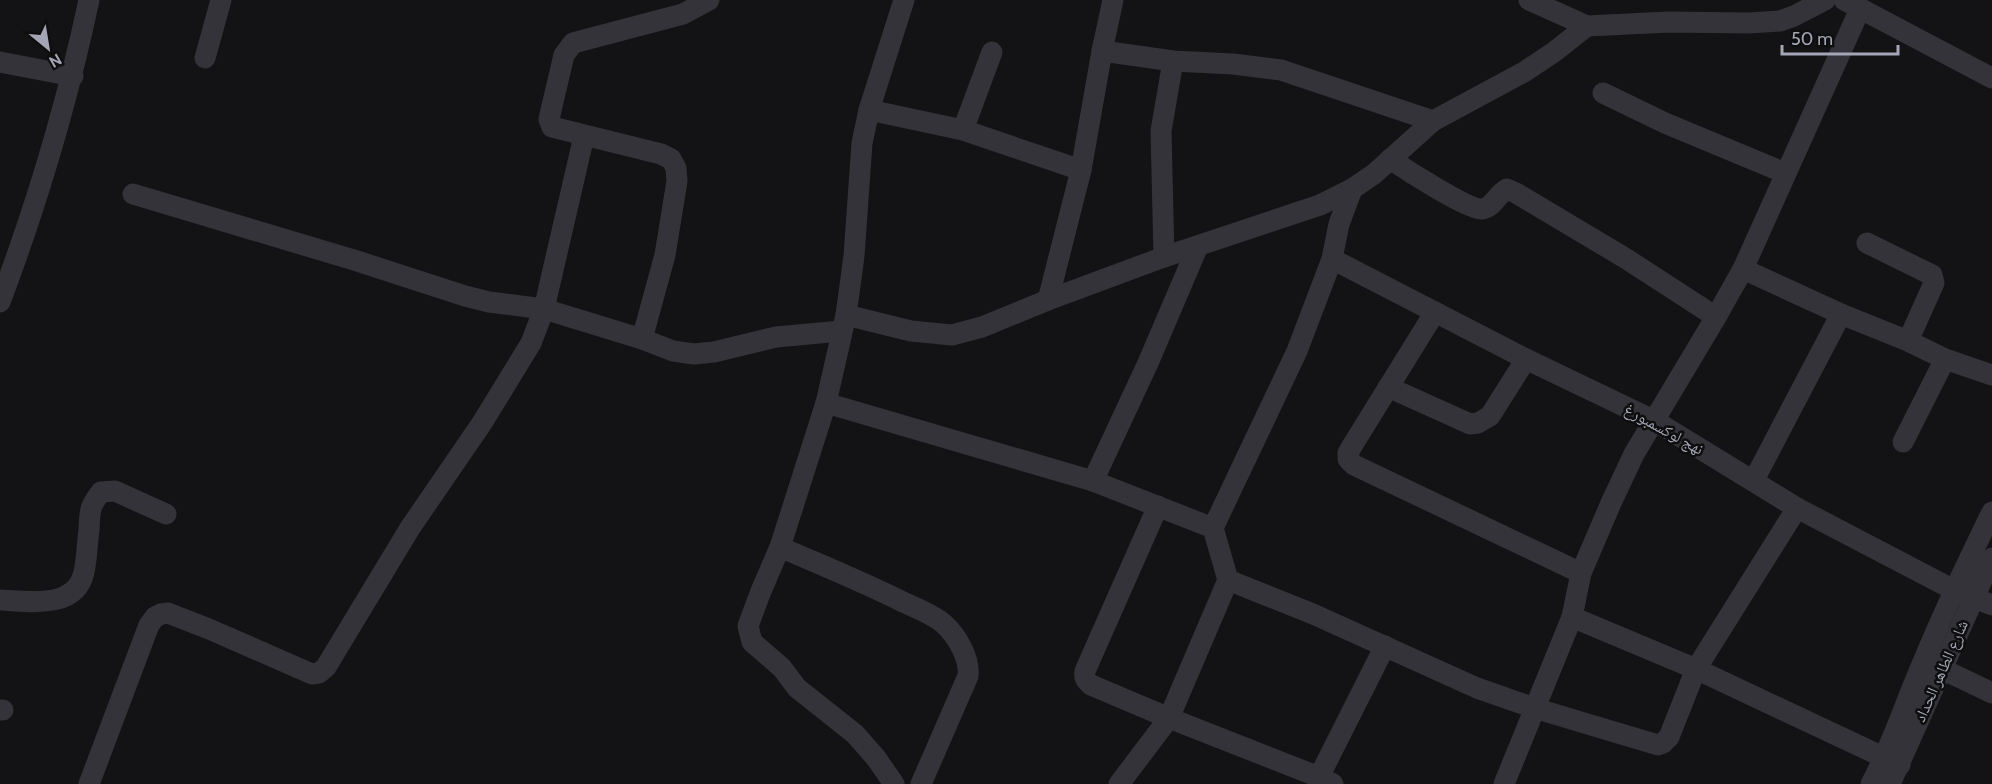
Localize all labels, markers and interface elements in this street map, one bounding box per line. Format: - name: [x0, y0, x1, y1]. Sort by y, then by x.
- north arrow: [18, 18, 78, 78]
- scale bar: [1782, 18, 1898, 56]
- text: 50 m: [1791, 28, 1833, 50]
- text: N: [46, 50, 65, 72]
- street label: نهج لوكسمبورغ: [1621, 399, 1707, 459]
- street label: شارع الطاهر الحداد: [1910, 617, 1973, 725]

